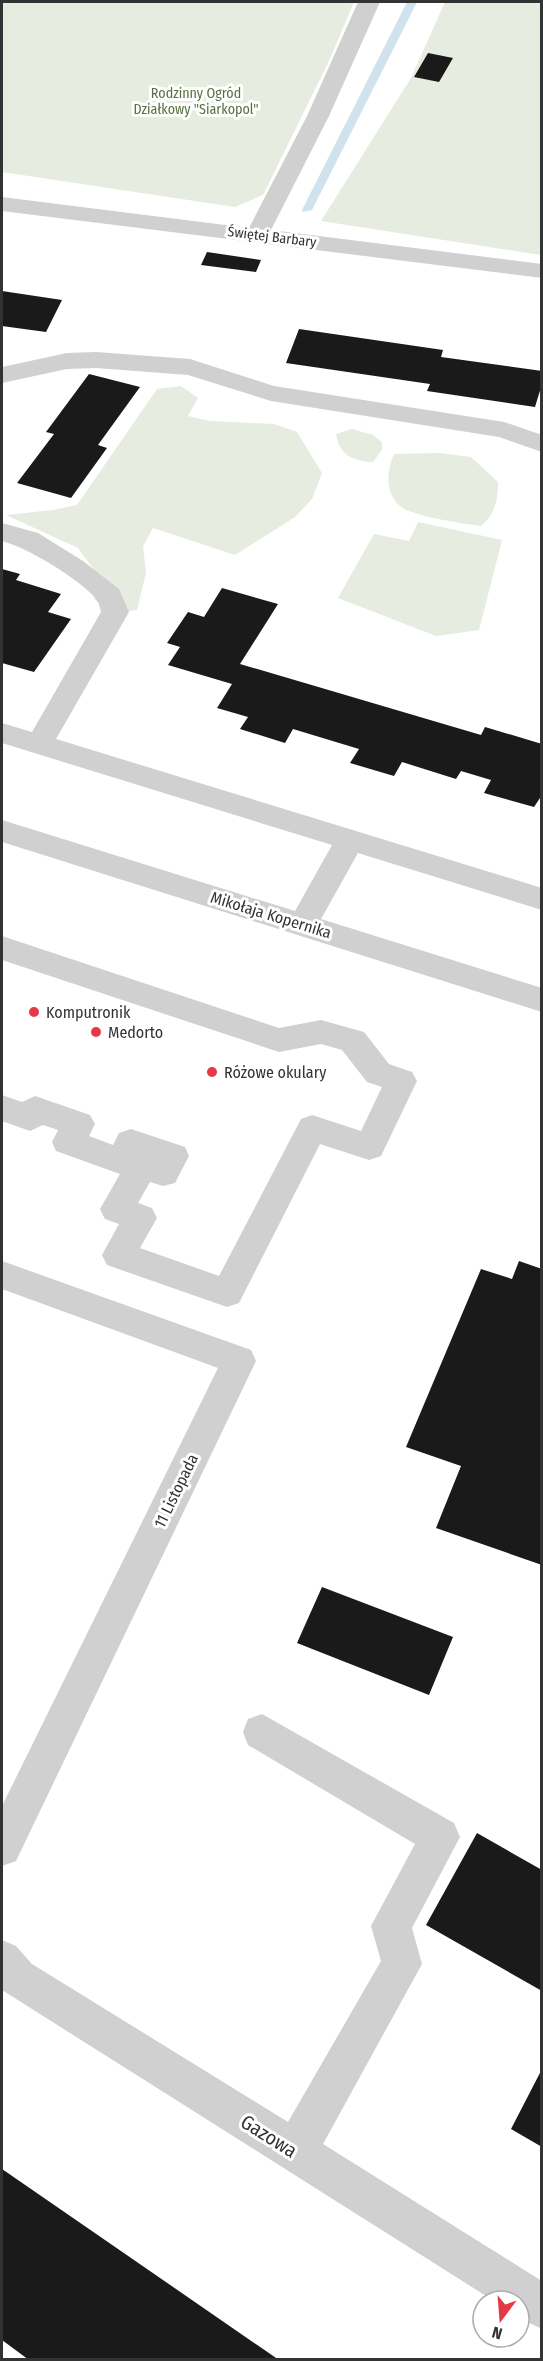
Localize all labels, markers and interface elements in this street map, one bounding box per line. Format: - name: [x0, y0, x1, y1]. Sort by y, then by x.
- park label: Rodzinny Ogród Działkowy "Siarkopol": [133, 85, 259, 118]
- street label: Świętej Barbary: [227, 222, 318, 251]
- street label: Mikołaja Kopernika: [208, 888, 334, 942]
- place label: Komputronik: [46, 1003, 131, 1022]
- marker: Komputronik: [27, 1005, 41, 1019]
- place label: Medorto: [108, 1023, 163, 1042]
- marker: Medorto: [89, 1025, 103, 1039]
- place label: Różowe okulary: [224, 1063, 327, 1082]
- marker: Różowe okulary: [205, 1065, 219, 1079]
- street label: 11 Listopada: [150, 1451, 202, 1531]
- street label: Gazowa: [236, 2109, 302, 2163]
- north arrow: [471, 2289, 531, 2349]
- text: N: [490, 2322, 504, 2343]

